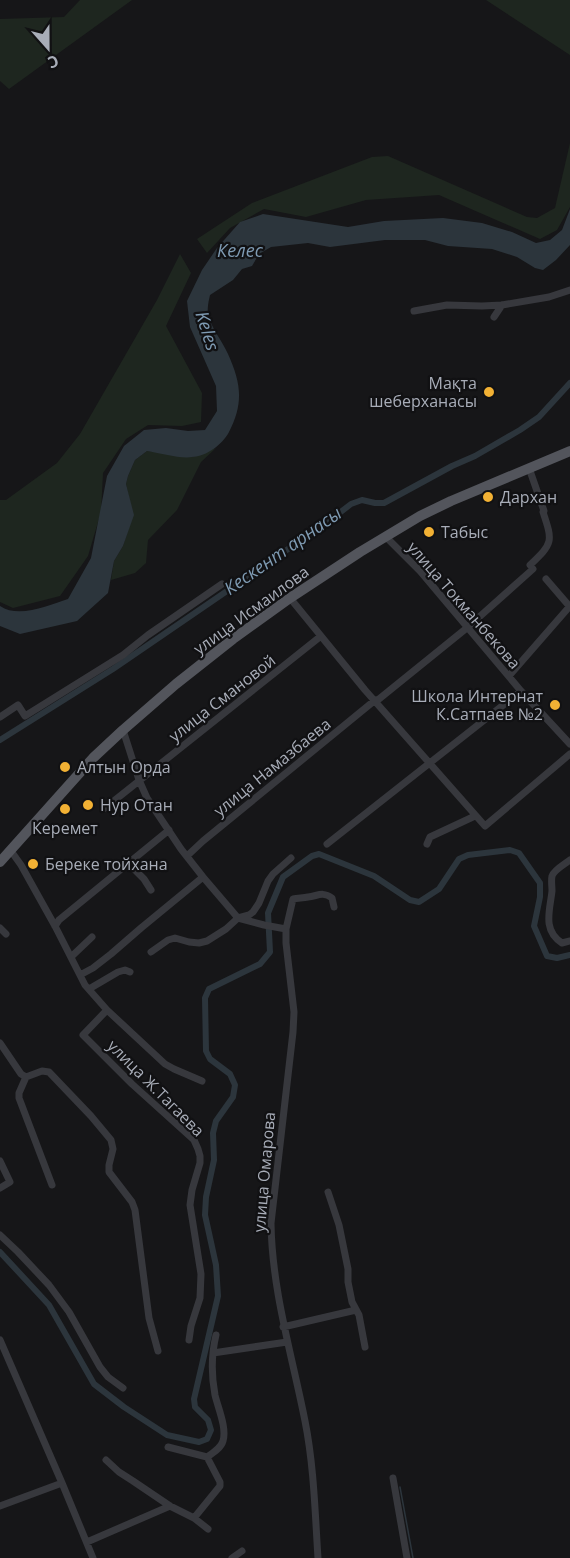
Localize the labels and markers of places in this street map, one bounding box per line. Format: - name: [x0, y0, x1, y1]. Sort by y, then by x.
- place label: Мақта шеберханасы: [369, 372, 477, 412]
- marker: Мақта шеберханасы: [482, 385, 496, 399]
- place label: Дархан: [500, 486, 557, 508]
- marker: Дархан: [481, 490, 495, 504]
- place label: Табыс: [441, 521, 489, 543]
- marker: Табыс: [422, 525, 436, 539]
- place label: Школа Интернат К.Сатпаев №2: [411, 685, 543, 725]
- marker: Школа Интернат К.Сатпаев №2: [548, 698, 562, 712]
- place label: Алтын Орда: [77, 756, 171, 778]
- marker: Алтын Орда: [58, 760, 72, 774]
- place label: Нур Отан: [100, 794, 173, 816]
- marker: Нур Отан: [81, 798, 95, 812]
- marker: Керемет: [58, 802, 72, 816]
- place label: Керемет: [32, 817, 98, 839]
- place label: Береке тойхана: [45, 853, 168, 875]
- marker: Береке тойхана: [26, 857, 40, 871]

